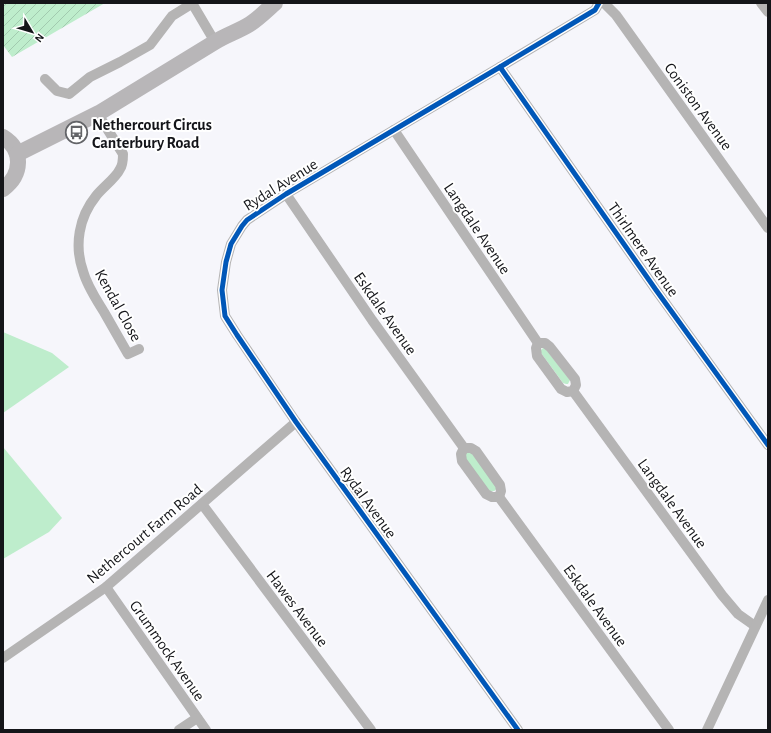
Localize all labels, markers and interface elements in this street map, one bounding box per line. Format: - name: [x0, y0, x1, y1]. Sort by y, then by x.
- north arrow: [12, 12, 52, 52]
- text: N: [33, 31, 46, 44]
- street label: Coniston Avenue: [661, 60, 735, 153]
- place label: Nethercourt Circus Canterbury Road: [92, 117, 212, 152]
- bus stop icon: Nethercourt Circus Canterbury Road: [63, 120, 89, 146]
- street label: Rydal Avenue: [241, 156, 321, 215]
- street label: Langdale Avenue: [441, 180, 514, 277]
- street label: Thirlmere Avenue: [605, 200, 682, 300]
- street label: Kendal Close: [92, 267, 144, 344]
- street label: Eskdale Avenue: [351, 269, 420, 358]
- street label: Langdale Avenue: [634, 456, 710, 551]
- street label: Rydal Avenue: [336, 464, 399, 542]
- street label: Nethercourt Farm Road: [84, 481, 205, 587]
- street label: Eskdale Avenue: [560, 562, 630, 650]
- street label: Hawes Avenue: [263, 567, 331, 650]
- street label: Grummock Avenue: [127, 597, 208, 704]

